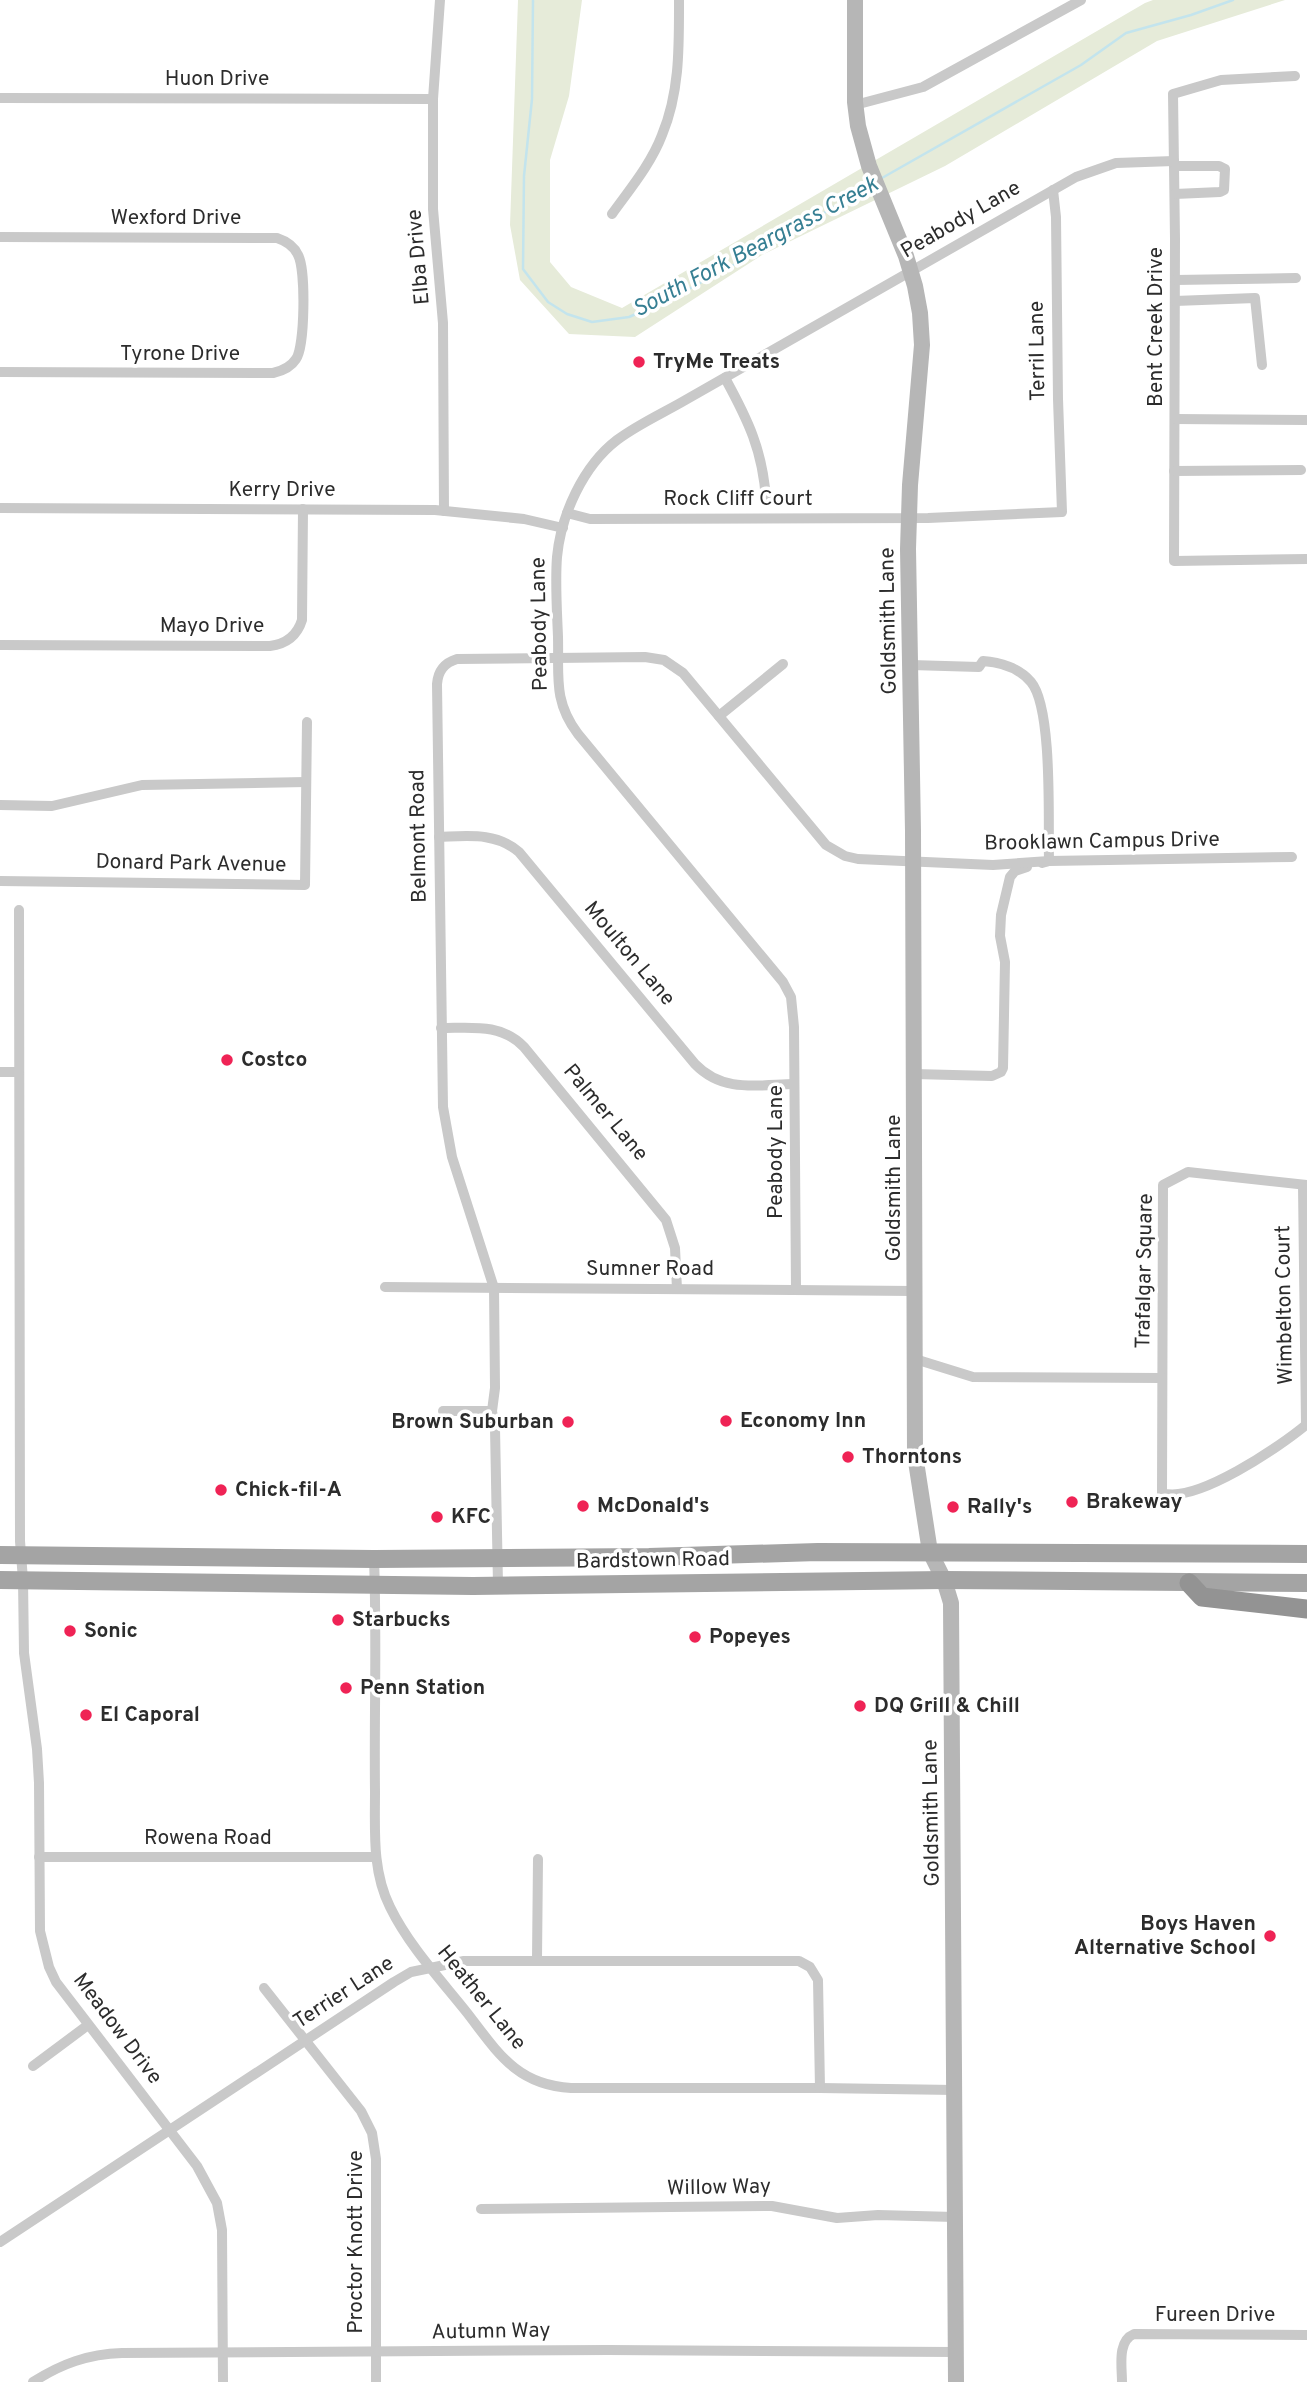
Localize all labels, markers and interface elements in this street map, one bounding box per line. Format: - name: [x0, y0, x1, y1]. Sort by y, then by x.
- street label: Huon Drive: [165, 66, 269, 93]
- water label: South Fork Beargrass Creek: [628, 171, 884, 325]
- street label: Peabody Lane: [896, 175, 1026, 265]
- street label: Wexford Drive: [111, 205, 241, 232]
- street label: Elba Drive: [401, 208, 437, 306]
- street label: Bent Creek Drive: [1143, 247, 1170, 407]
- street label: Terril Lane: [1024, 301, 1052, 401]
- street label: Tyrone Drive: [120, 341, 240, 368]
- place label: TryMe Treats: [653, 349, 780, 376]
- marker: TryMe Treats: [631, 354, 647, 370]
- street label: Kerry Drive: [228, 477, 336, 504]
- street label: Rock Cliff Court: [663, 486, 813, 513]
- street label: Goldsmith Lane: [874, 547, 904, 695]
- street label: Peabody Lane: [525, 557, 555, 691]
- street label: Mayo Drive: [160, 613, 264, 640]
- street label: Belmont Road: [404, 769, 434, 903]
- street label: Brooklawn Campus Drive: [984, 826, 1220, 858]
- street label: Donard Park Avenue: [95, 849, 287, 879]
- street label: Moulton Lane: [577, 896, 681, 1012]
- place label: Costco: [241, 1047, 307, 1074]
- marker: Costco: [219, 1052, 235, 1068]
- street label: Palmer Lane: [557, 1059, 653, 1167]
- street label: Peabody Lane: [763, 1085, 790, 1219]
- street label: Goldsmith Lane: [881, 1114, 908, 1262]
- street label: Trafalgar Square: [1130, 1193, 1160, 1349]
- street label: Wimbelton Court: [1270, 1225, 1300, 1385]
- street label: Sumner Road: [586, 1256, 714, 1283]
- place label: Economy Inn: [740, 1408, 866, 1435]
- place label: Brown Suburban: [391, 1409, 554, 1436]
- marker: Economy Inn: [718, 1413, 734, 1429]
- marker: Brown Suburban: [560, 1414, 576, 1430]
- place label: Thorntons: [862, 1444, 962, 1471]
- marker: Thorntons: [840, 1449, 856, 1465]
- place label: Chick-fil-A: [235, 1477, 342, 1504]
- marker: Chick-fil-A: [213, 1482, 229, 1498]
- place label: Brakeway: [1086, 1489, 1183, 1516]
- place label: McDonald's: [597, 1493, 710, 1520]
- place label: Rally's: [967, 1494, 1032, 1521]
- marker: Brakeway: [1064, 1494, 1080, 1510]
- marker: McDonald's: [575, 1498, 591, 1514]
- marker: Rally's: [945, 1499, 961, 1515]
- place label: KFC: [451, 1504, 491, 1531]
- marker: KFC: [429, 1509, 445, 1525]
- street label: Bardstown Road: [576, 1546, 730, 1576]
- place label: Starbucks: [352, 1607, 451, 1634]
- marker: Starbucks: [330, 1612, 346, 1628]
- place label: Sonic: [84, 1618, 138, 1645]
- marker: Sonic: [62, 1623, 78, 1639]
- place label: Popeyes: [709, 1624, 791, 1651]
- marker: Popeyes: [687, 1629, 703, 1645]
- place label: Penn Station: [360, 1675, 485, 1702]
- marker: Penn Station: [338, 1680, 354, 1696]
- place label: DQ Grill & Chill: [874, 1693, 1020, 1720]
- marker: DQ Grill & Chill: [852, 1698, 868, 1714]
- place label: El Caporal: [100, 1702, 200, 1729]
- marker: El Caporal: [78, 1707, 94, 1723]
- street label: Goldsmith Lane: [917, 1739, 947, 1887]
- street label: Rowena Road: [144, 1825, 272, 1852]
- place label: Boys Haven Alternative School: [1074, 1911, 1256, 1962]
- marker: Boys Haven Alternative School: [1262, 1928, 1278, 1944]
- street label: Heather Lane: [430, 1940, 532, 2056]
- street label: Terrier Lane: [289, 1951, 399, 2035]
- street label: Meadow Drive: [66, 1968, 168, 2090]
- street label: Proctor Knott Drive: [343, 2150, 370, 2334]
- street label: Willow Way: [667, 2174, 771, 2202]
- street label: Fureen Drive: [1155, 2302, 1275, 2329]
- street label: Autumn Way: [431, 2317, 551, 2347]

